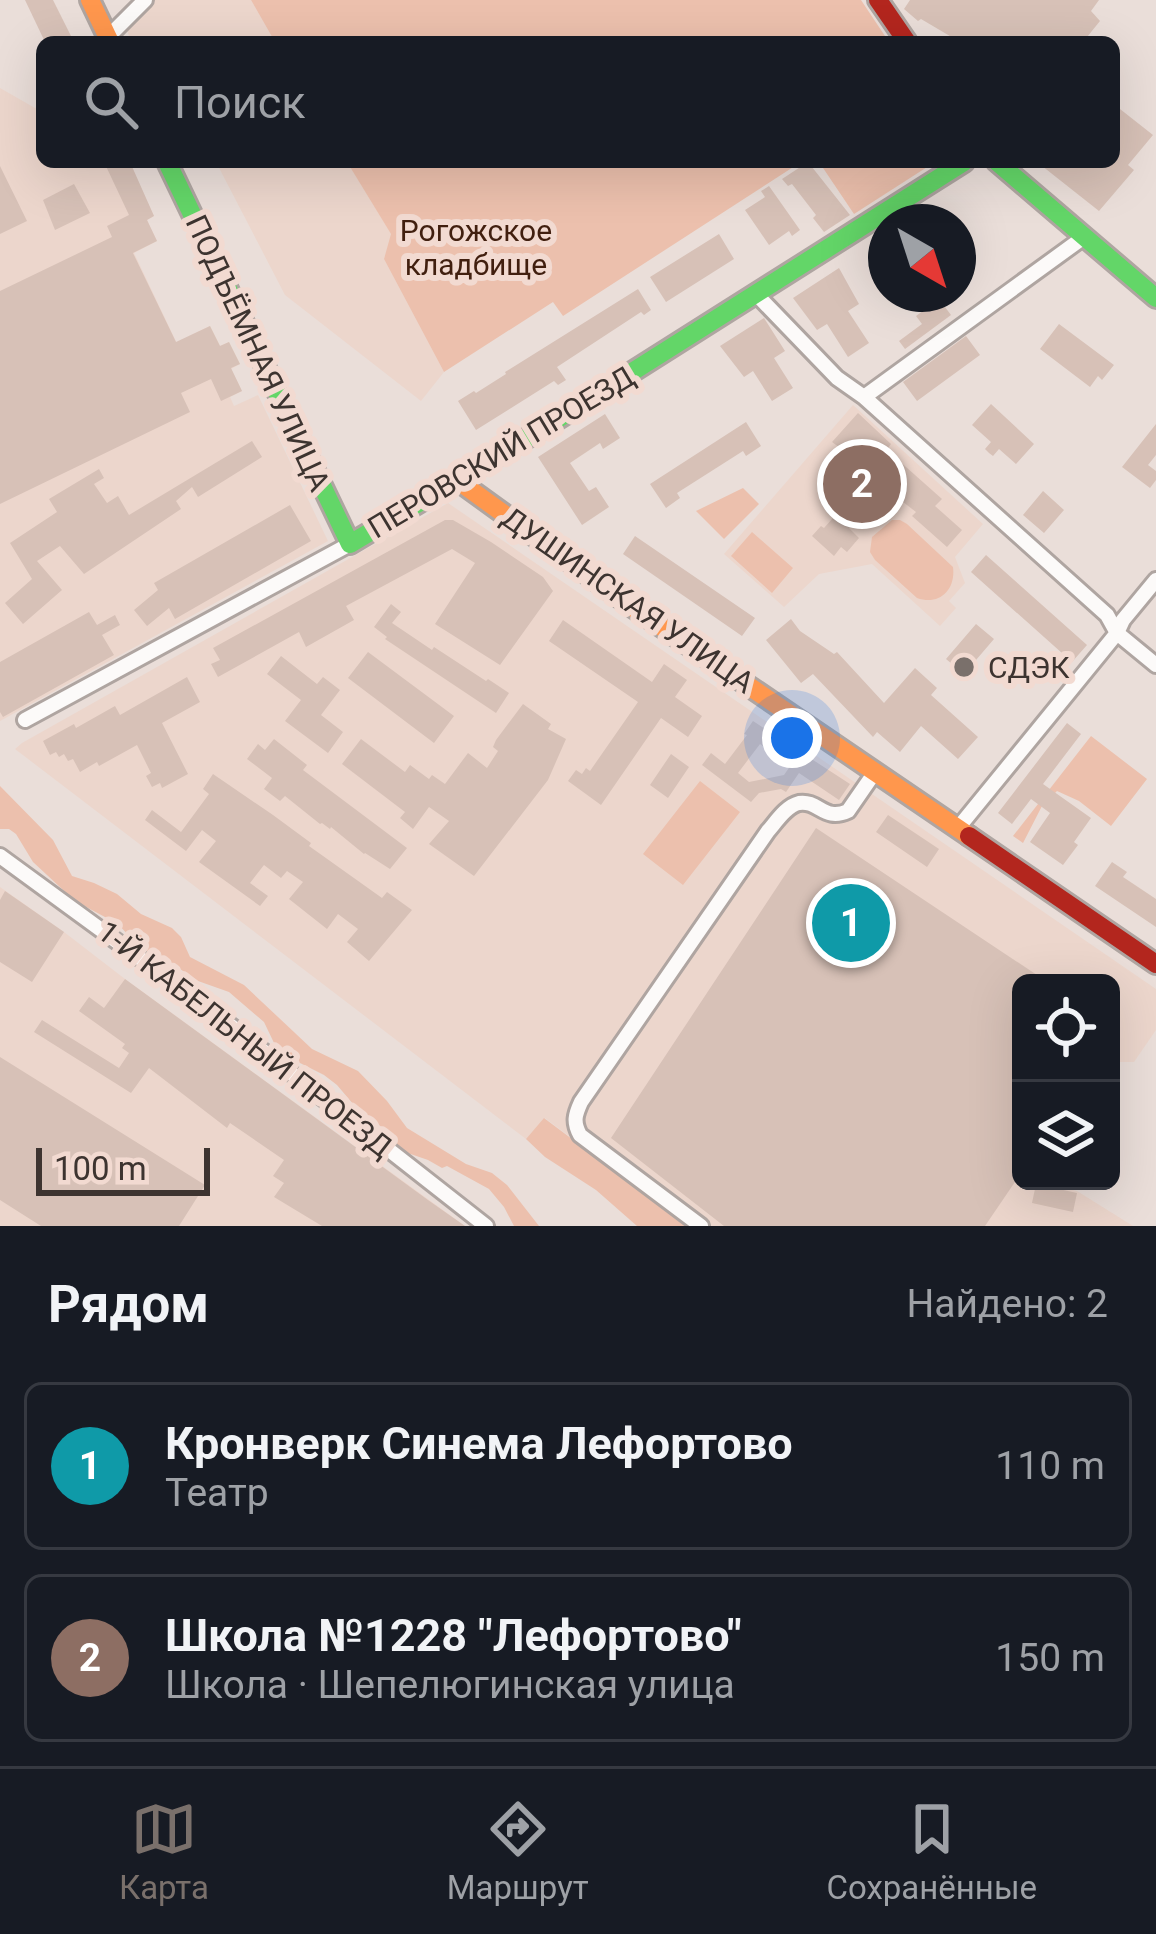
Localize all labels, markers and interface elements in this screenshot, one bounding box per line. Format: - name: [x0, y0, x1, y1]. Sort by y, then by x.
- search box: [36, 36, 1120, 168]
- icon: search: [78, 69, 144, 135]
- text: Поиск: [174, 76, 306, 129]
- north arrow: [868, 204, 976, 312]
- street label: ПОДЪЁМНАЯ УЛИЦА: [179, 209, 338, 497]
- park label: Рогожское кладбище: [400, 213, 552, 282]
- street label: ПЕРОВСКИЙ ПРОЕЗД: [362, 359, 640, 545]
- pin: 2: [823, 439, 901, 529]
- street label: ДУШИНСКАЯ УЛИЦА: [495, 500, 761, 701]
- place label: СДЭК: [988, 650, 1070, 685]
- marker: СДЭК: [951, 654, 977, 680]
- your location: [762, 708, 822, 768]
- pin: 1: [812, 878, 890, 968]
- street label: 1-Й КАБЕЛЬНЫЙ ПРОЕЗД: [91, 913, 399, 1165]
- map controls: [1012, 974, 1120, 1190]
- button: locate: [1012, 974, 1120, 1082]
- button: layers: [1012, 1082, 1120, 1190]
- scale bar: [36, 1142, 210, 1195]
- text: 100 m: [54, 1149, 147, 1188]
- text: Рядом: [48, 1275, 209, 1334]
- text: Найдено: 2: [906, 1281, 1108, 1327]
- text: Кронверк Синема Лефортово: [165, 1417, 793, 1470]
- text: 1: [79, 1443, 101, 1489]
- text: 110 m: [995, 1443, 1105, 1489]
- text: Театр: [165, 1470, 269, 1516]
- text: Школа №1228 "Лефортово": [165, 1609, 742, 1662]
- text: 2: [79, 1635, 101, 1681]
- text: 150 m: [995, 1635, 1105, 1681]
- text: Школа · Шепелюгинская улица: [165, 1662, 735, 1708]
- tab: Карта: [119, 1796, 209, 1907]
- tab: Маршрут: [447, 1796, 589, 1907]
- tab: Сохранённые: [827, 1796, 1037, 1907]

